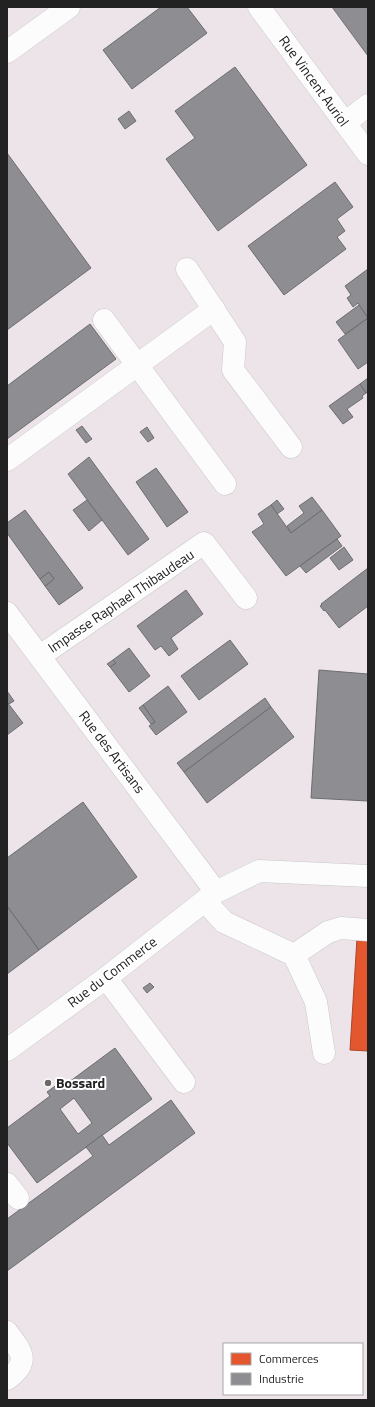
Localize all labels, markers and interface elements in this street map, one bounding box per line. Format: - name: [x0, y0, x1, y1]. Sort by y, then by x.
- street label: Rue Vincent Auriol: [274, 31, 355, 130]
- street label: Impasse Raphael Thibaudeau: [43, 544, 198, 657]
- street label: Rue des Artisans: [74, 706, 151, 798]
- street label: Rue du Commerce: [63, 931, 161, 1012]
- place label: Bossard: [56, 1072, 105, 1093]
- marker: Bossard: [43, 1078, 53, 1088]
- legend: [223, 1343, 363, 1395]
- text: Commerces: [259, 1349, 319, 1368]
- text: Industrie: [259, 1369, 304, 1388]

